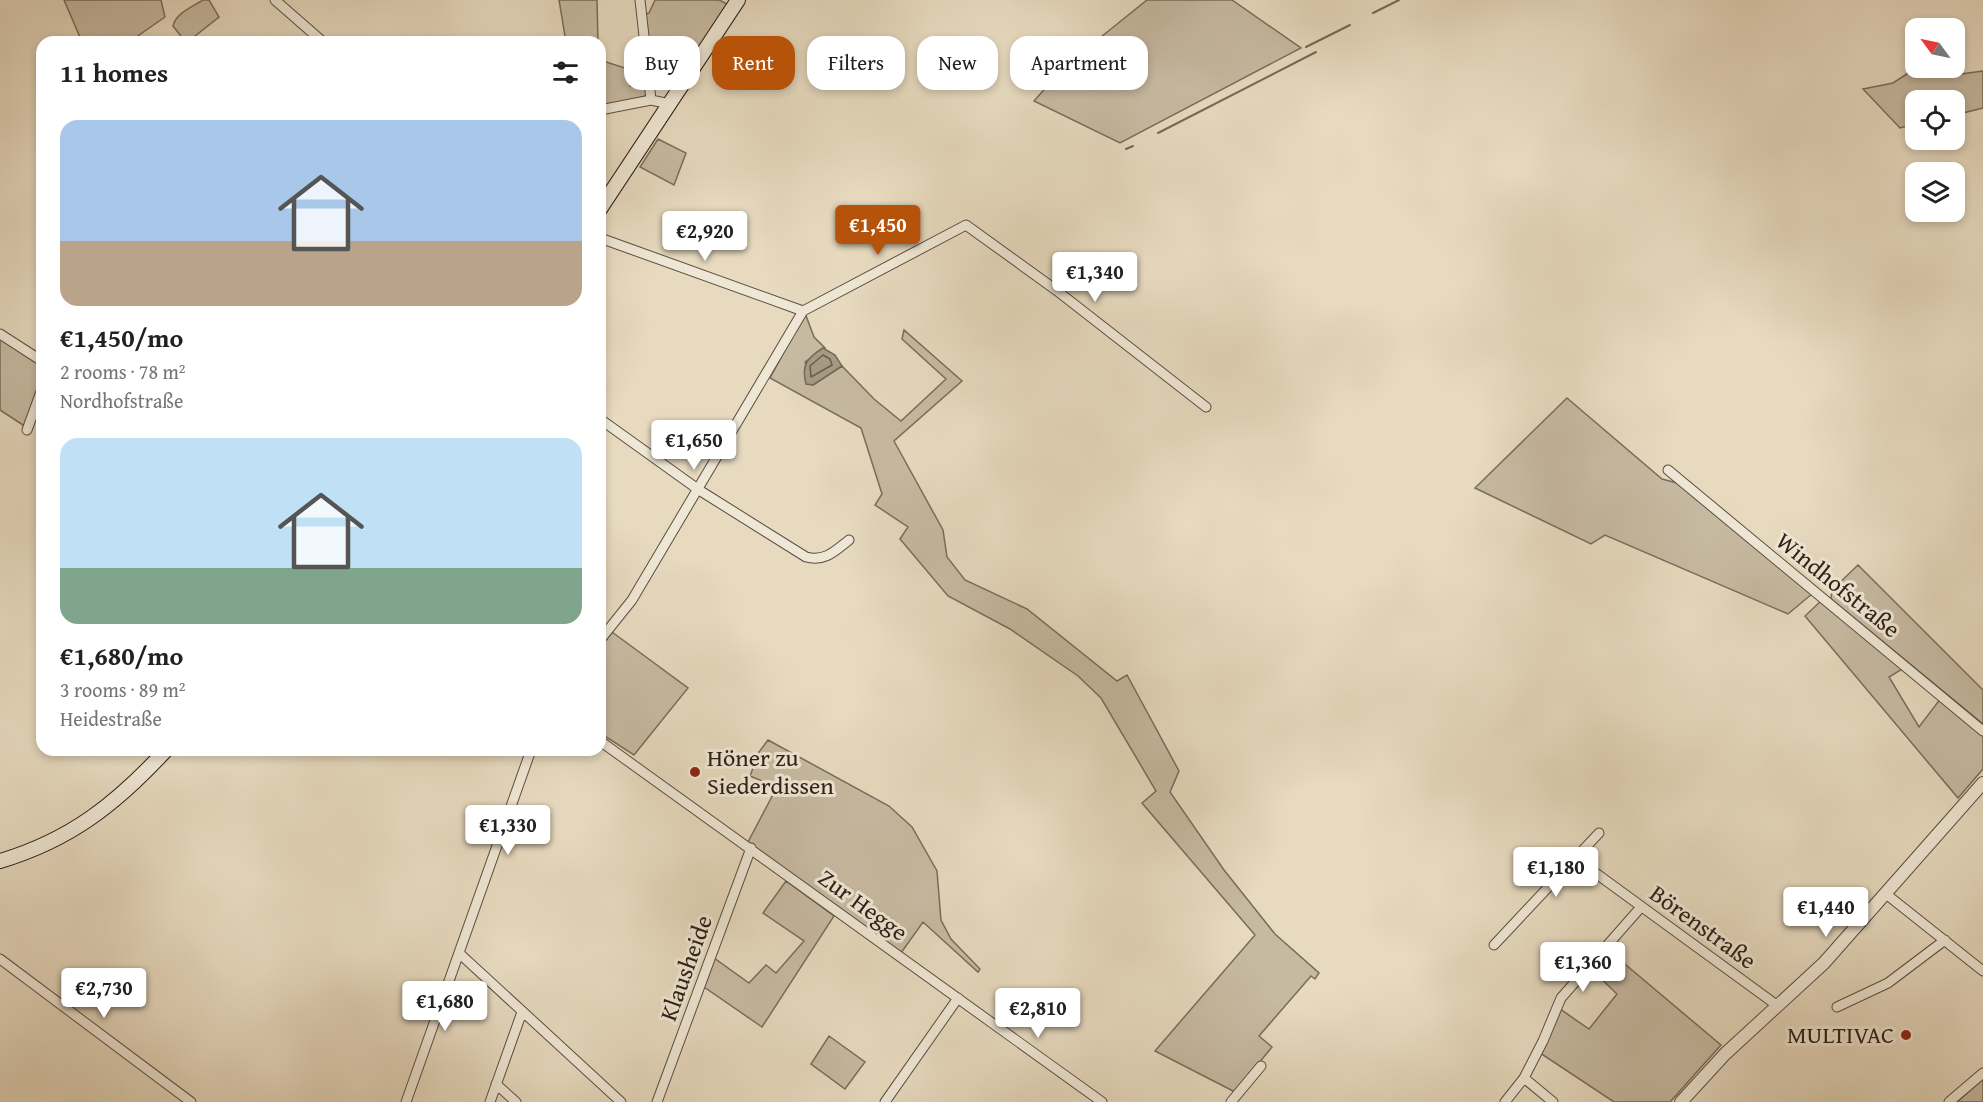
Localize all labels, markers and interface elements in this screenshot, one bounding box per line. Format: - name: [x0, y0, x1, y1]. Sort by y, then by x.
- north arrow: [1905, 18, 1965, 78]
- map controls: [1905, 18, 1965, 222]
- chip: Buy: [624, 36, 700, 90]
- chip: Rent: [712, 36, 795, 90]
- chip: Filters: [807, 36, 905, 90]
- chip: New: [917, 36, 998, 90]
- chip: Apartment: [1010, 36, 1148, 90]
- text: 11 homes: [60, 53, 168, 92]
- icon: filters: [549, 56, 582, 89]
- button: locate: [1905, 90, 1965, 150]
- icon: home: [267, 159, 375, 267]
- button: layers: [1905, 162, 1965, 222]
- pin: €1,450: [829, 205, 927, 256]
- text: €1,450: [849, 210, 907, 239]
- pin: €2,920: [656, 211, 754, 262]
- text: €2,920: [676, 216, 734, 245]
- pin: €1,340: [1046, 252, 1144, 303]
- text: €1,340: [1066, 257, 1124, 286]
- text: €1,450/mo: [60, 318, 183, 357]
- text: 2 rooms · 78 m²: [60, 357, 186, 386]
- text: Nordhofstraße: [60, 386, 183, 415]
- pin: €1,650: [645, 420, 743, 471]
- text: €1,650: [665, 425, 723, 454]
- icon: home: [267, 477, 375, 585]
- street label: Windhofstraße: [1769, 523, 1908, 646]
- text: €1,680/mo: [60, 636, 183, 675]
- text: 3 rooms · 89 m²: [60, 675, 186, 704]
- text: Heidestraße: [60, 704, 162, 733]
- place label: Höner zu Siederdissen: [707, 740, 834, 803]
- marker: Höner zu Siederdissen: [688, 765, 702, 779]
- pin: €1,330: [459, 805, 557, 856]
- text: €1,330: [479, 810, 537, 839]
- pin: €1,180: [1507, 847, 1605, 898]
- text: €1,180: [1527, 852, 1585, 881]
- street label: Zur Hegge: [811, 860, 915, 949]
- street label: Börenstraße: [1643, 876, 1764, 977]
- pin: €1,440: [1777, 887, 1875, 938]
- text: €1,440: [1797, 892, 1855, 921]
- street label: Klausheide: [650, 910, 721, 1026]
- pin: €1,360: [1534, 942, 1632, 993]
- text: €1,360: [1554, 947, 1612, 976]
- pin: €2,730: [55, 968, 153, 1019]
- text: €2,730: [75, 973, 133, 1002]
- pin: €1,680: [396, 981, 494, 1032]
- text: €1,680: [416, 986, 474, 1015]
- pin: €2,810: [989, 988, 1087, 1039]
- text: €2,810: [1009, 993, 1067, 1022]
- place label: MULTIVAC: [1787, 1017, 1894, 1052]
- marker: MULTIVAC: [1899, 1028, 1913, 1042]

